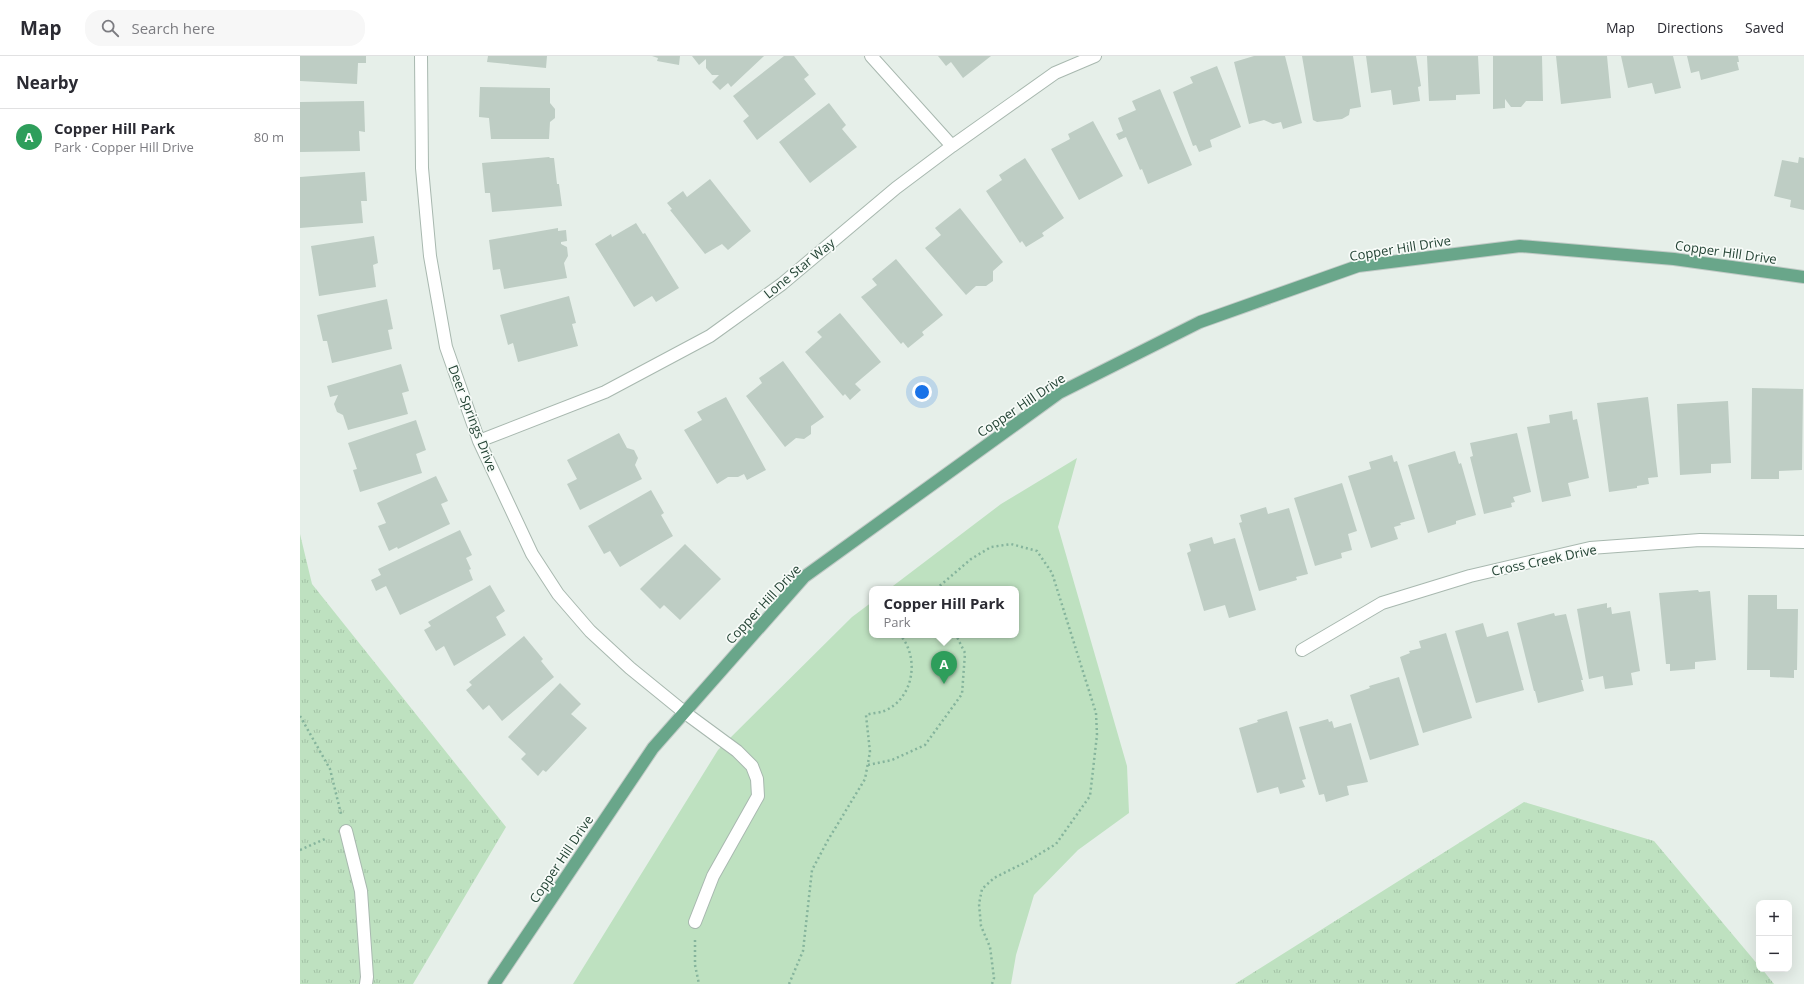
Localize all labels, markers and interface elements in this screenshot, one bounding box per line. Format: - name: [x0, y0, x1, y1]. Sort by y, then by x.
- search box: [85, 10, 365, 46]
- text: Map: [20, 15, 61, 41]
- icon: search: [99, 17, 121, 39]
- text: Search here: [131, 18, 215, 38]
- text: Map: [1606, 18, 1635, 37]
- text: Directions: [1657, 18, 1723, 37]
- text: Saved: [1745, 18, 1784, 37]
- text: Nearby: [16, 71, 78, 94]
- text: Copper Hill Park: [54, 118, 175, 138]
- text: A: [25, 128, 33, 146]
- text: 80 m: [254, 128, 284, 146]
- text: Park · Copper Hill Drive: [54, 138, 194, 156]
- street label: Copper Hill Drive: [1348, 231, 1452, 265]
- street label: Lone Star Way: [760, 233, 839, 302]
- street label: Copper Hill Drive: [1674, 236, 1778, 268]
- street label: Deer Springs Drive: [444, 362, 502, 474]
- street label: Copper Hill Drive: [973, 369, 1069, 441]
- your location: [912, 382, 932, 402]
- street label: Cross Creek Drive: [1490, 540, 1598, 580]
- street label: Copper Hill Drive: [721, 560, 805, 648]
- popup: [869, 586, 1019, 638]
- text: Copper Hill Park: [883, 593, 1005, 613]
- text: Park: [883, 613, 911, 631]
- pin: A: [931, 651, 957, 684]
- street label: Copper Hill Drive: [525, 811, 597, 907]
- map controls: [1756, 900, 1792, 972]
- button: +: [1756, 900, 1792, 936]
- button: −: [1756, 936, 1792, 972]

